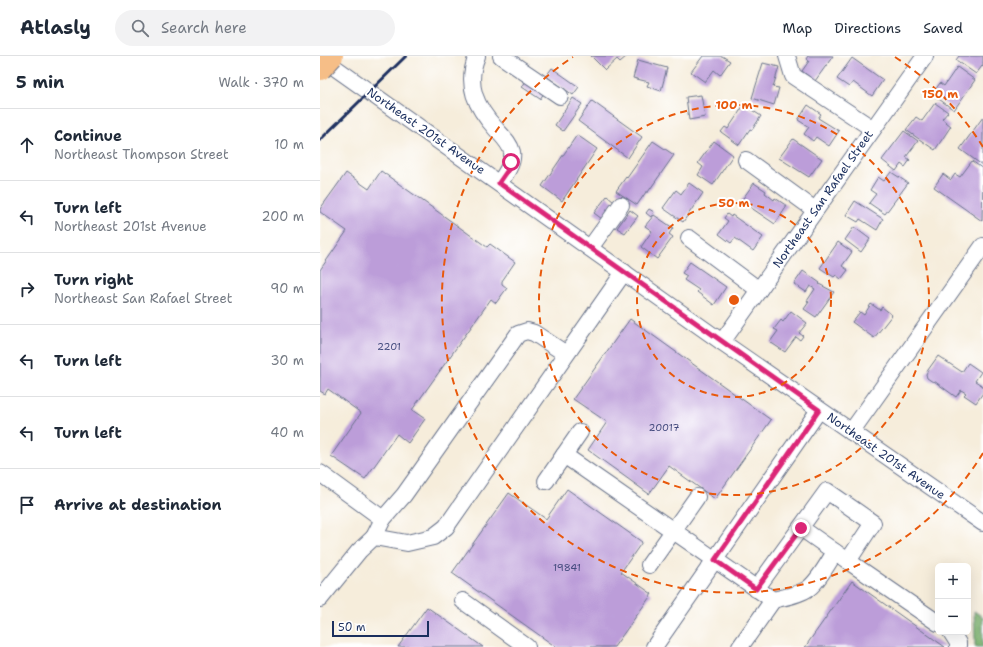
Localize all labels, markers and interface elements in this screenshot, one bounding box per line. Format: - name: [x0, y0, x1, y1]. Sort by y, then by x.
- search box: [115, 10, 395, 46]
- text: Atlasly: [20, 15, 91, 40]
- icon: search: [129, 17, 151, 39]
- text: Search here: [161, 18, 247, 38]
- text: Map: [783, 19, 813, 37]
- text: Directions: [835, 19, 901, 37]
- text: Saved: [923, 19, 963, 37]
- text: 5 min: [16, 71, 64, 93]
- text: Walk · 370 m: [219, 74, 304, 91]
- street label: Northeast 201st Avenue: [364, 84, 488, 178]
- text: 150 m: [922, 86, 958, 102]
- text: 100 m: [716, 97, 753, 113]
- text: Continue: [54, 126, 122, 146]
- street label: Northeast San Rafael Street: [769, 127, 877, 271]
- icon: ahead: [16, 134, 38, 156]
- text: 10 m: [274, 136, 304, 153]
- text: Northeast Thompson Street: [54, 146, 229, 163]
- route start: [502, 153, 520, 171]
- text: 50 m: [719, 195, 750, 211]
- text: Turn left: [54, 198, 122, 218]
- icon: left: [16, 206, 38, 228]
- text: 200 m: [262, 208, 304, 225]
- text: Northeast 201st Avenue: [54, 218, 207, 235]
- text: Turn right: [54, 270, 134, 290]
- icon: right: [16, 278, 38, 300]
- text: 90 m: [270, 280, 304, 297]
- text: Northeast San Rafael Street: [54, 290, 232, 307]
- centre of rings: [727, 293, 741, 307]
- house number: 2201: [377, 340, 401, 353]
- icon: left: [16, 350, 38, 372]
- text: Turn left: [54, 351, 122, 371]
- text: 30 m: [270, 352, 304, 369]
- street label: Northeast 201st Avenue: [824, 409, 948, 503]
- house number: 20017: [649, 421, 679, 434]
- icon: left: [16, 422, 38, 444]
- text: Turn left: [54, 423, 122, 443]
- text: 40 m: [270, 424, 304, 441]
- icon: arrive: [16, 494, 38, 516]
- text: Arrive at destination: [54, 495, 222, 515]
- route end: [792, 519, 810, 537]
- house number: 19841: [553, 561, 581, 574]
- map controls: [935, 563, 971, 635]
- button: +: [935, 563, 971, 599]
- button: −: [935, 599, 971, 635]
- scale bar: [332, 619, 429, 638]
- text: 50 m: [338, 620, 366, 635]

